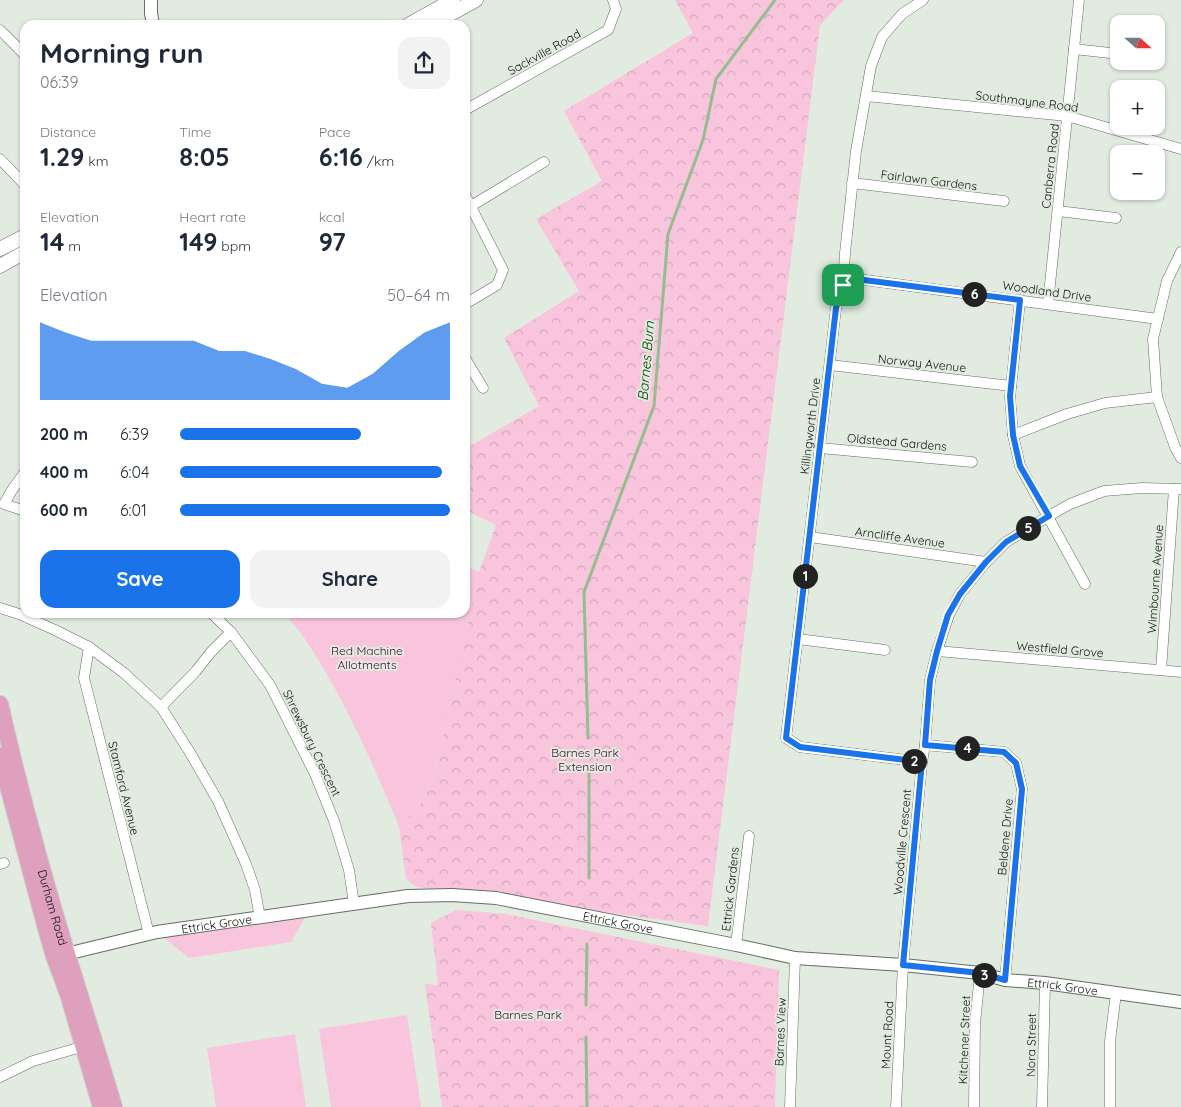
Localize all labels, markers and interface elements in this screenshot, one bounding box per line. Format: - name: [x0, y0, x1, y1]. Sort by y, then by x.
- north arrow: [1110, 15, 1165, 70]
- map controls: [1110, 15, 1165, 200]
- street label: Sackville Road: [505, 26, 583, 78]
- text: Morning run: [40, 35, 204, 70]
- button: share: [398, 37, 450, 89]
- text: 06:39: [40, 72, 78, 92]
- button: +: [1110, 80, 1165, 135]
- street label: Southmayne Road: [975, 87, 1079, 115]
- text: Distance: [40, 123, 96, 141]
- text: Time: [179, 123, 211, 141]
- text: Pace: [319, 123, 351, 141]
- street label: Canberra Road: [1038, 123, 1062, 209]
- text: 1.29: [40, 141, 84, 172]
- text: 8:05: [179, 141, 230, 172]
- text: 6:16: [319, 141, 363, 172]
- button: −: [1110, 145, 1165, 200]
- text: km: [84, 152, 108, 170]
- text: /km: [363, 152, 394, 170]
- street label: Fairlawn Gardens: [880, 167, 978, 193]
- text: Elevation: [40, 208, 99, 226]
- text: Heart rate: [179, 208, 246, 226]
- text: kcal: [319, 208, 345, 226]
- text: 14: [40, 226, 64, 257]
- text: 149: [179, 226, 217, 257]
- text: 97: [319, 226, 346, 257]
- text: m: [64, 237, 81, 255]
- text: bpm: [217, 237, 251, 255]
- pin: [822, 264, 864, 306]
- icon: arrive: [829, 271, 857, 299]
- street label: Woodland Drive: [1002, 277, 1093, 305]
- pin: 6: [962, 282, 986, 306]
- text: Elevation: [40, 285, 107, 305]
- text: 50–64 m: [387, 285, 450, 305]
- text: 6: [971, 285, 978, 303]
- water label: Barnes Burn: [634, 319, 659, 402]
- street label: Norway Avenue: [877, 351, 967, 375]
- street label: Killingworth Drive: [797, 377, 823, 475]
- text: 200 m: [40, 424, 88, 444]
- text: 6:39: [120, 424, 149, 444]
- street label: Oldstead Gardens: [846, 430, 948, 454]
- text: 400 m: [40, 462, 88, 482]
- text: 6:04: [120, 462, 150, 482]
- text: 600 m: [40, 500, 88, 520]
- text: 6:01: [120, 500, 147, 520]
- pin: 5: [1016, 516, 1040, 540]
- text: 5: [1024, 519, 1033, 537]
- street label: Arncliffe Avenue: [854, 523, 946, 551]
- street label: Wimbourne Avenue: [1144, 524, 1166, 634]
- button: Save: [40, 550, 240, 608]
- button: Share: [250, 550, 450, 608]
- pin: 1: [792, 564, 818, 588]
- text: 1: [803, 567, 808, 585]
- street label: Westfield Grove: [1016, 638, 1105, 660]
- park label: Red Machine Allotments: [331, 643, 403, 672]
- street label: Shrewsbury Crescent: [280, 687, 344, 799]
- pin: 4: [954, 736, 980, 760]
- text: 4: [963, 739, 972, 757]
- street label: Stamford Avenue: [105, 740, 143, 837]
- park label: Barnes Park Extension: [551, 745, 619, 774]
- pin: 2: [902, 748, 926, 774]
- text: 2: [911, 752, 918, 770]
- street label: Woodville Crescent: [890, 788, 914, 896]
- street label: Beldene Drive: [994, 798, 1016, 876]
- street label: Ettrick Gardens: [718, 846, 742, 932]
- street label: Durham Road: [35, 868, 71, 947]
- street label: Ettrick Grove: [582, 908, 655, 936]
- street label: Ettrick Grove: [180, 911, 253, 936]
- pin: 3: [972, 962, 996, 988]
- text: 3: [981, 966, 988, 984]
- street label: Ettrick Grove: [1027, 974, 1099, 998]
- street label: Kitchener Street: [955, 995, 973, 1085]
- street label: Barnes View: [771, 997, 789, 1067]
- street label: Mount Road: [878, 1001, 896, 1069]
- park label: Barnes Park: [494, 1007, 562, 1022]
- street label: Nora Street: [1023, 1013, 1039, 1077]

